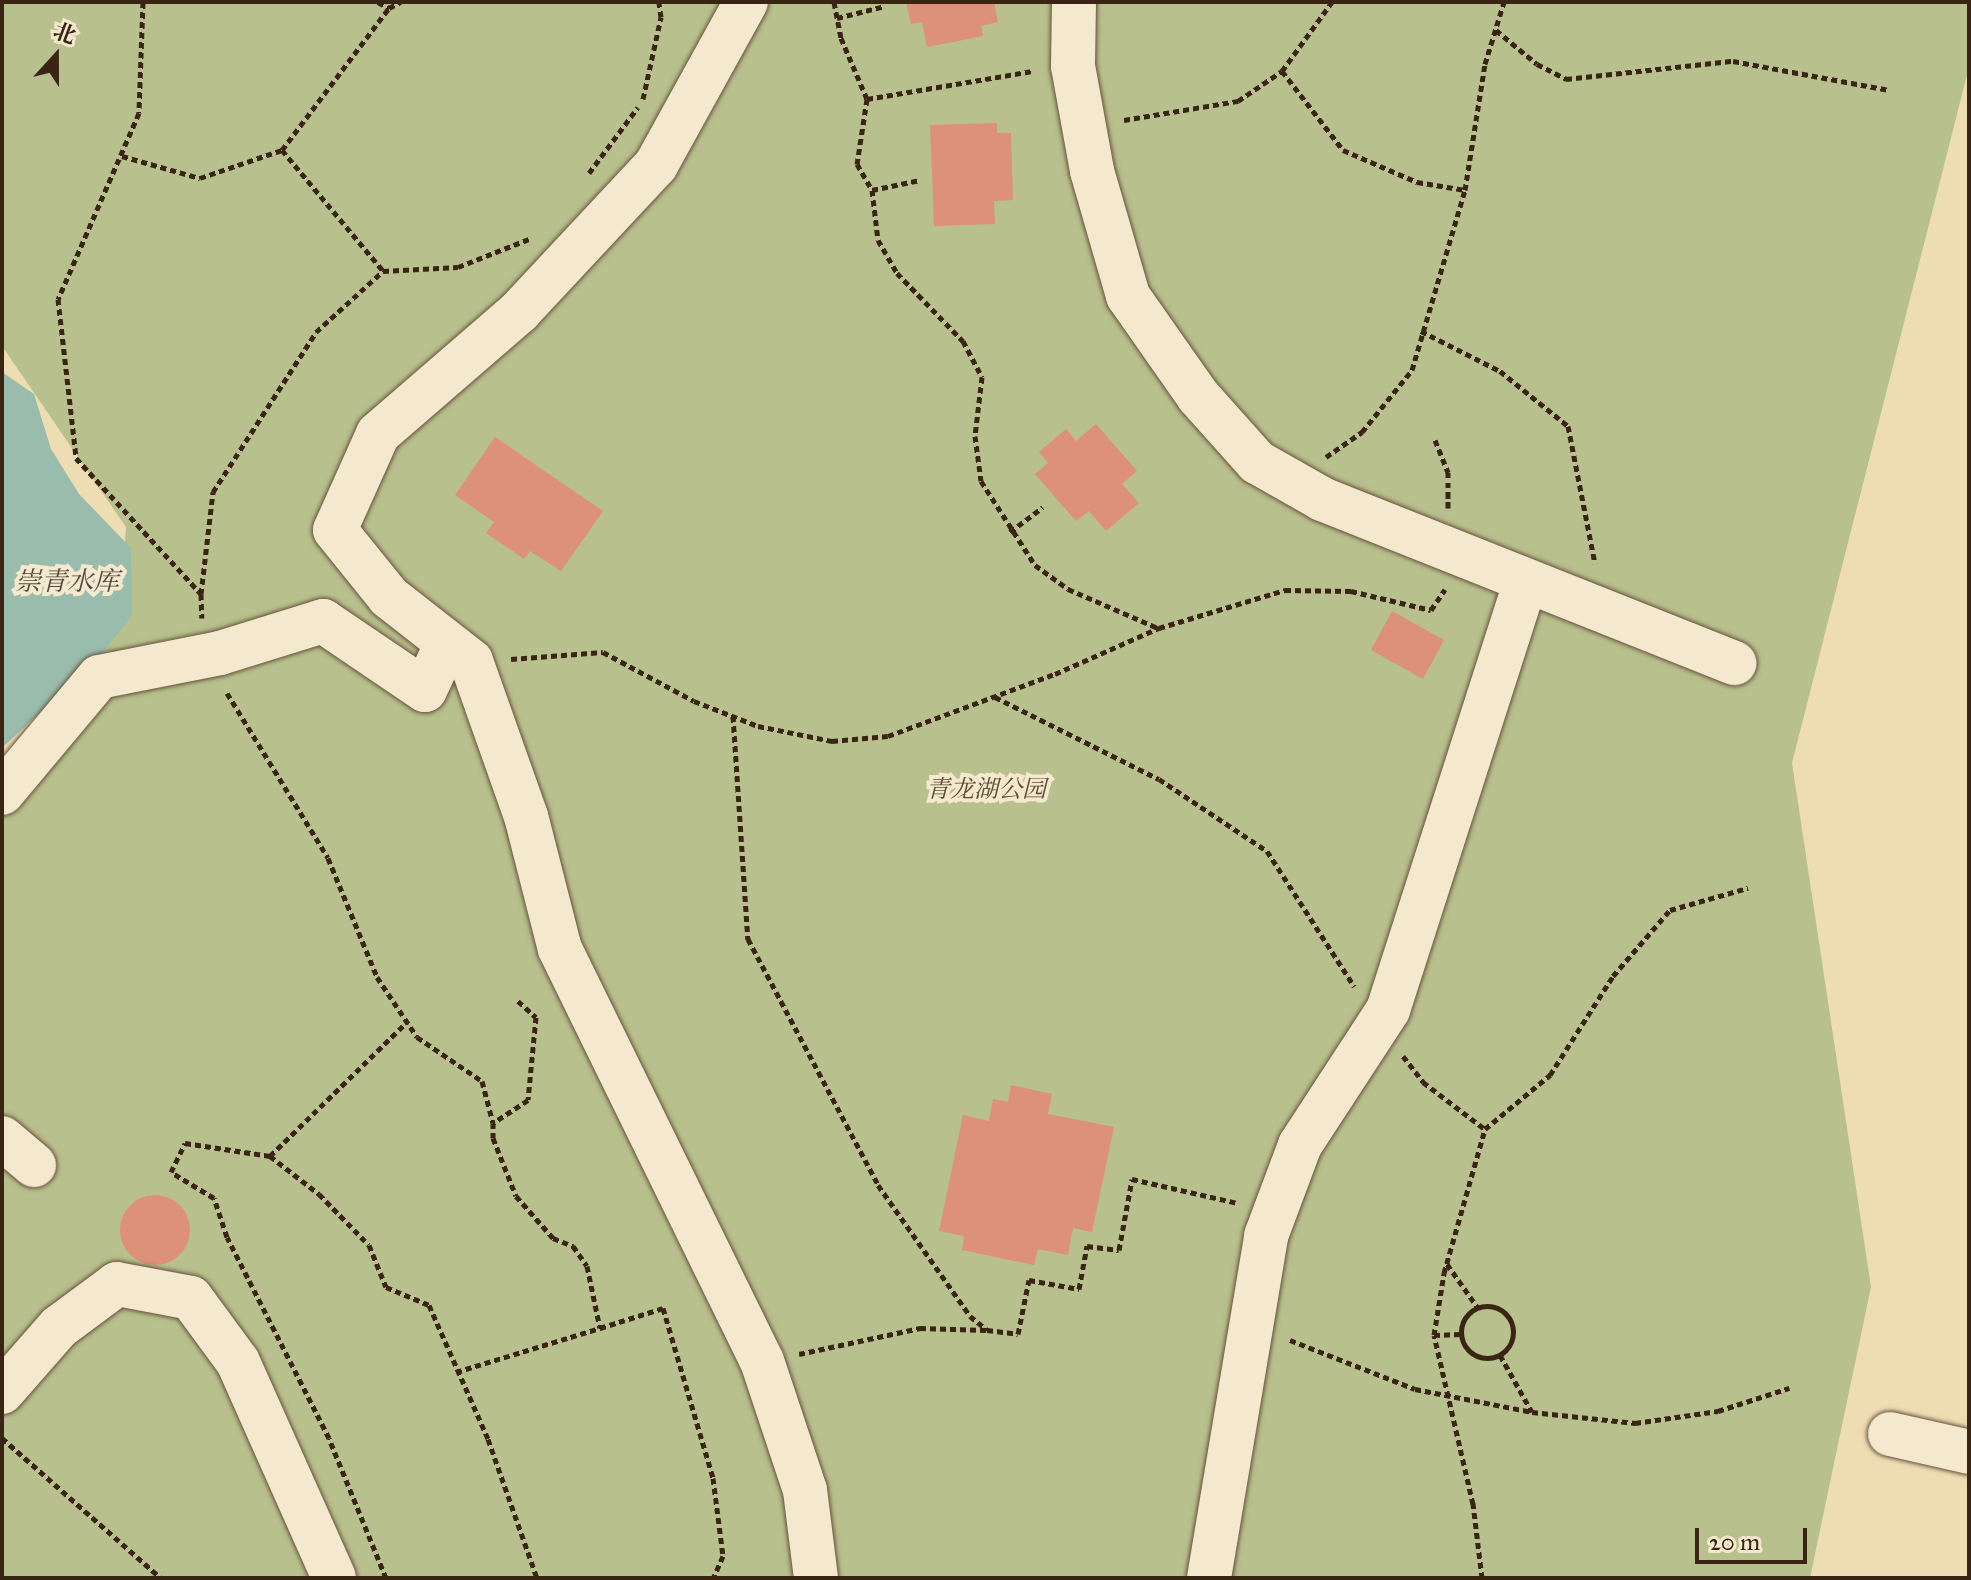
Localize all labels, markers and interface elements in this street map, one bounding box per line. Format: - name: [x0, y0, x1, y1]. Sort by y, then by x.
- north arrow: [16, 16, 96, 96]
- text: 北: [50, 17, 80, 50]
- water label: 崇青水库: [15, 566, 119, 598]
- park label: 青龙湖公园: [926, 776, 1046, 804]
- scale bar: [1699, 1512, 1811, 1562]
- text: 20 m: [1709, 1527, 1760, 1557]

